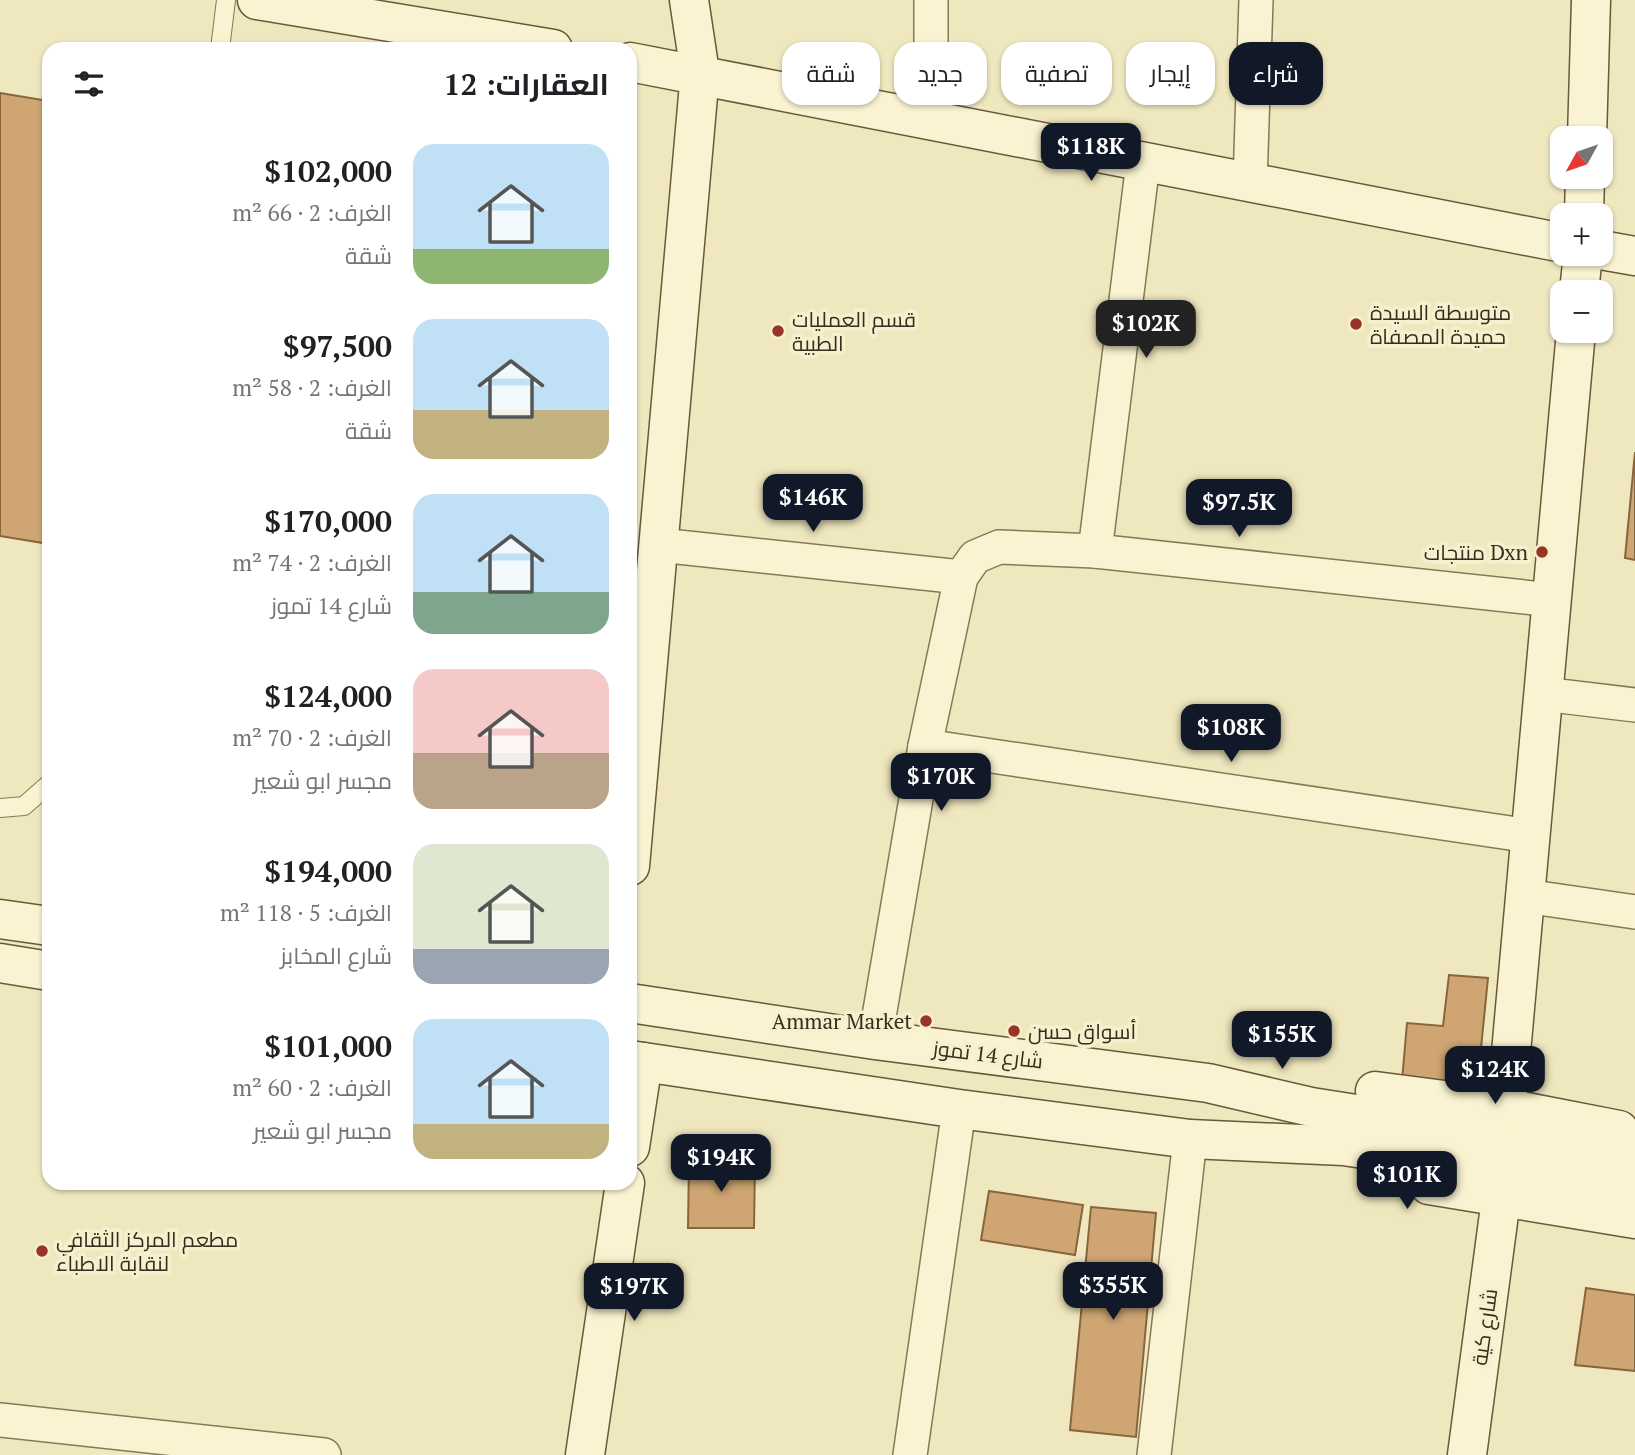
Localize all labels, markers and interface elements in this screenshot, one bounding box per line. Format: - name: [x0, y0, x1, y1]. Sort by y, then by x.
- chip: شقة: [782, 42, 880, 105]
- chip: جديد: [894, 42, 987, 105]
- chip: تصفية: [1001, 42, 1112, 105]
- chip: إيجار: [1126, 42, 1215, 105]
- chip: شراء: [1229, 42, 1323, 105]
- text: العقارات: 12: [443, 64, 609, 104]
- icon: filters: [70, 65, 108, 103]
- pin: $118K: [1042, 124, 1140, 183]
- north arrow: [1550, 126, 1614, 189]
- map controls: [1550, 126, 1613, 343]
- text: $118K: [1057, 130, 1125, 161]
- text: $102,000: [264, 151, 392, 191]
- icon: home: [469, 172, 553, 256]
- text: الغرف: 2 · 66 m²: [232, 197, 392, 228]
- button: +: [1550, 203, 1613, 266]
- text: شقة: [345, 240, 392, 271]
- button: −: [1550, 280, 1613, 343]
- place label: متوسطة السيدة حميدة المصفاة: [1370, 298, 1511, 350]
- pin: $102K: [1097, 300, 1195, 360]
- place label: قسم العمليات الطبية: [792, 305, 916, 357]
- text: $102K: [1112, 307, 1180, 338]
- marker: متوسطة السيدة حميدة المصفاة: [1348, 316, 1364, 332]
- marker: قسم العمليات الطبية: [770, 323, 786, 339]
- text: $97,500: [283, 326, 392, 366]
- icon: home: [469, 347, 553, 431]
- text: الغرف: 2 · 58 m²: [232, 372, 392, 403]
- text: شقة: [345, 415, 392, 446]
- pin: $146K: [764, 475, 862, 534]
- pin: $97.5K: [1182, 480, 1296, 539]
- text: $146K: [779, 481, 847, 512]
- text: $97.5K: [1202, 486, 1276, 517]
- text: $170,000: [264, 501, 392, 541]
- icon: home: [469, 522, 553, 606]
- place label: منتجات Dxn: [1424, 538, 1529, 566]
- marker: منتجات Dxn: [1534, 544, 1550, 560]
- text: الغرف: 2 · 74 m²: [232, 547, 392, 578]
- text: شارع 14 تموز: [271, 590, 392, 621]
- text: $124,000: [264, 676, 392, 716]
- icon: home: [469, 697, 553, 781]
- pin: $108K: [1182, 704, 1280, 764]
- text: $108K: [1197, 711, 1265, 742]
- text: الغرف: 2 · 70 m²: [232, 722, 392, 753]
- pin: $170K: [892, 754, 990, 813]
- text: $170K: [907, 760, 975, 791]
- text: مجسر ابو شعير: [253, 765, 392, 796]
- text: $194,000: [264, 851, 392, 891]
- icon: home: [469, 872, 553, 956]
- text: الغرف: 5 · 118 m²: [220, 897, 392, 928]
- text: شارع المخابز: [280, 940, 392, 971]
- place label: Ammar Market: [772, 1007, 912, 1035]
- pin: $155K: [1233, 1012, 1331, 1071]
- marker: Ammar Market: [918, 1013, 934, 1029]
- place label: أسواق حسن: [1028, 1017, 1136, 1045]
- text: $155K: [1248, 1018, 1316, 1049]
- marker: أسواق حسن: [1006, 1023, 1022, 1039]
- text: $101,000: [264, 1026, 392, 1066]
- street label: شارع 14 تموز: [930, 1033, 1045, 1076]
- pin: $124K: [1446, 1046, 1544, 1106]
- icon: home: [469, 1047, 553, 1131]
- text: $124K: [1461, 1053, 1529, 1084]
- text: الغرف: 2 · 60 m²: [232, 1072, 392, 1103]
- text: مجسر ابو شعير: [253, 1115, 392, 1146]
- pin: $194K: [672, 1134, 770, 1194]
- text: $194K: [687, 1141, 755, 1172]
- pin: $101K: [1358, 1152, 1456, 1211]
- text: $101K: [1373, 1158, 1441, 1189]
- place label: مطعم المركز الثقافي لنقابة اﻻطباء: [56, 1225, 238, 1277]
- marker: مطعم المركز الثقافي لنقابة اﻻطباء: [34, 1243, 50, 1259]
- pin: $355K: [1064, 1262, 1162, 1322]
- pin: $197K: [585, 1264, 683, 1323]
- text: $355K: [1079, 1269, 1147, 1300]
- text: $197K: [600, 1270, 668, 1301]
- street label: شارع كية: [1465, 1287, 1504, 1367]

